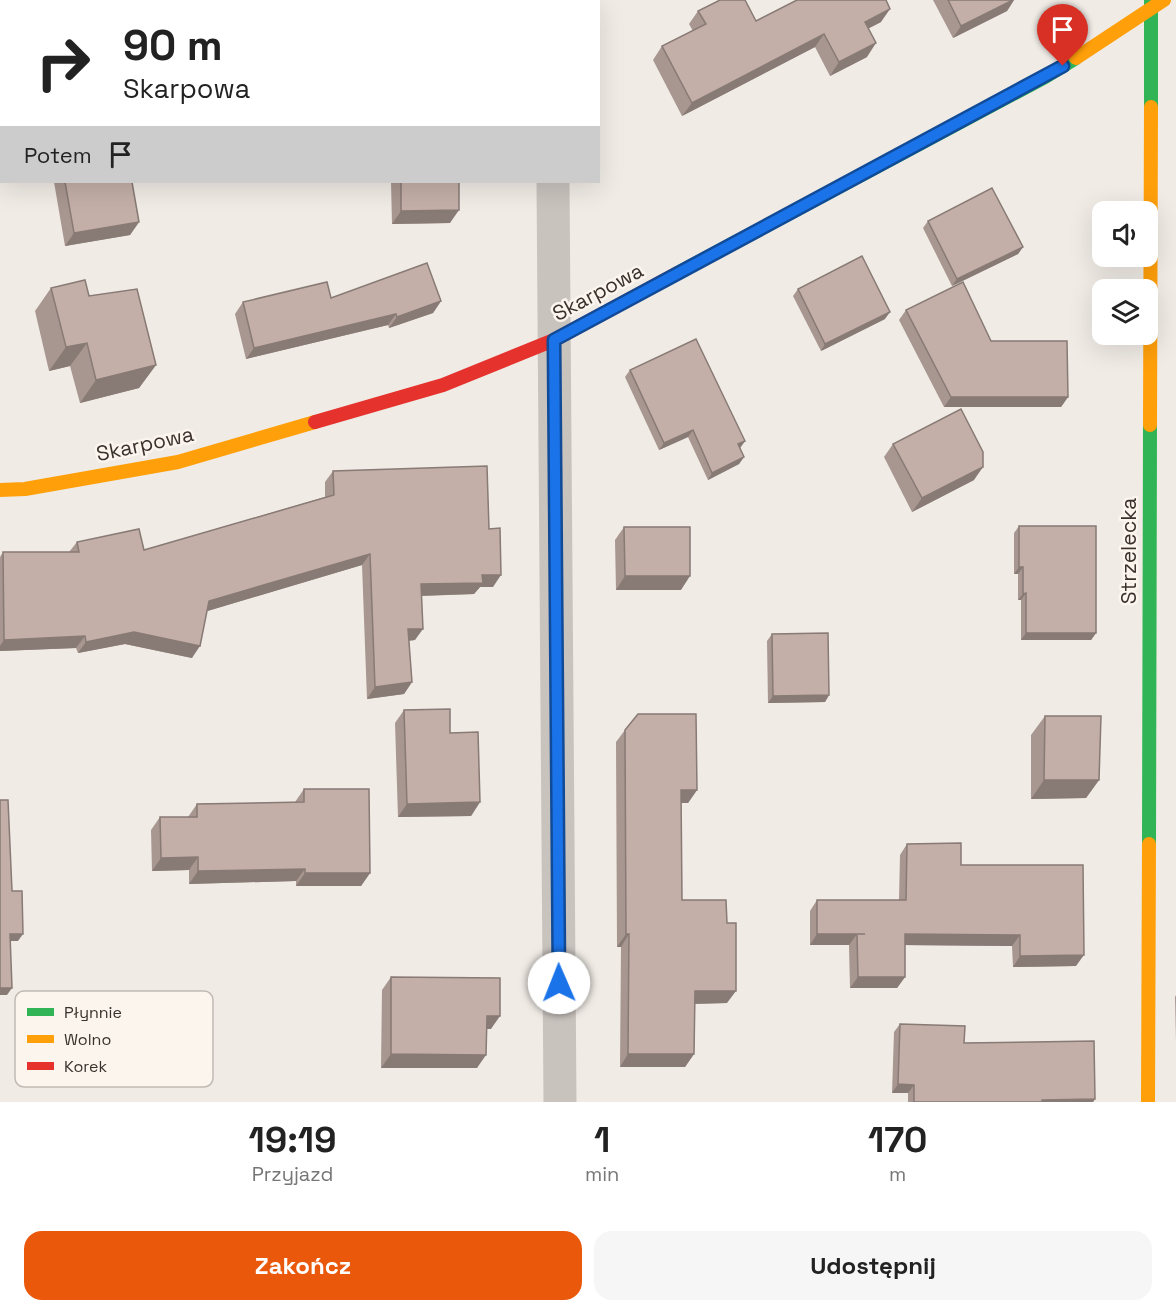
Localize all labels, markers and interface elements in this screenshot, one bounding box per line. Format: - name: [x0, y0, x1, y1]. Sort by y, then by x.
- pin: [1037, 4, 1088, 66]
- icon: arrive: [1046, 13, 1079, 46]
- text: 90 m: [123, 19, 223, 72]
- icon: right: [24, 24, 102, 102]
- text: Skarpowa: [123, 71, 250, 106]
- icon: arrive: [104, 138, 137, 171]
- text: Potem: [24, 141, 92, 169]
- map controls: [1092, 201, 1158, 345]
- button: sound: [1092, 201, 1158, 267]
- street label: Skarpowa: [548, 256, 648, 327]
- button: layers: [1092, 279, 1158, 345]
- street label: Skarpowa: [94, 420, 196, 467]
- street label: Strzelecka: [1115, 498, 1142, 604]
- position arrow: [527, 951, 591, 1015]
- legend: [15, 991, 213, 1087]
- text: Płynnie: [64, 1002, 122, 1023]
- text: Wolno: [64, 1029, 111, 1050]
- text: Korek: [64, 1056, 108, 1077]
- text: 19:19: [249, 1117, 336, 1163]
- text: 1: [594, 1117, 610, 1163]
- text: 170: [868, 1117, 927, 1163]
- text: Przyjazd: [252, 1161, 333, 1187]
- text: min: [585, 1161, 619, 1187]
- text: m: [889, 1161, 906, 1187]
- button: Zakończ: [24, 1231, 582, 1300]
- button: Udostępnij: [594, 1231, 1152, 1300]

